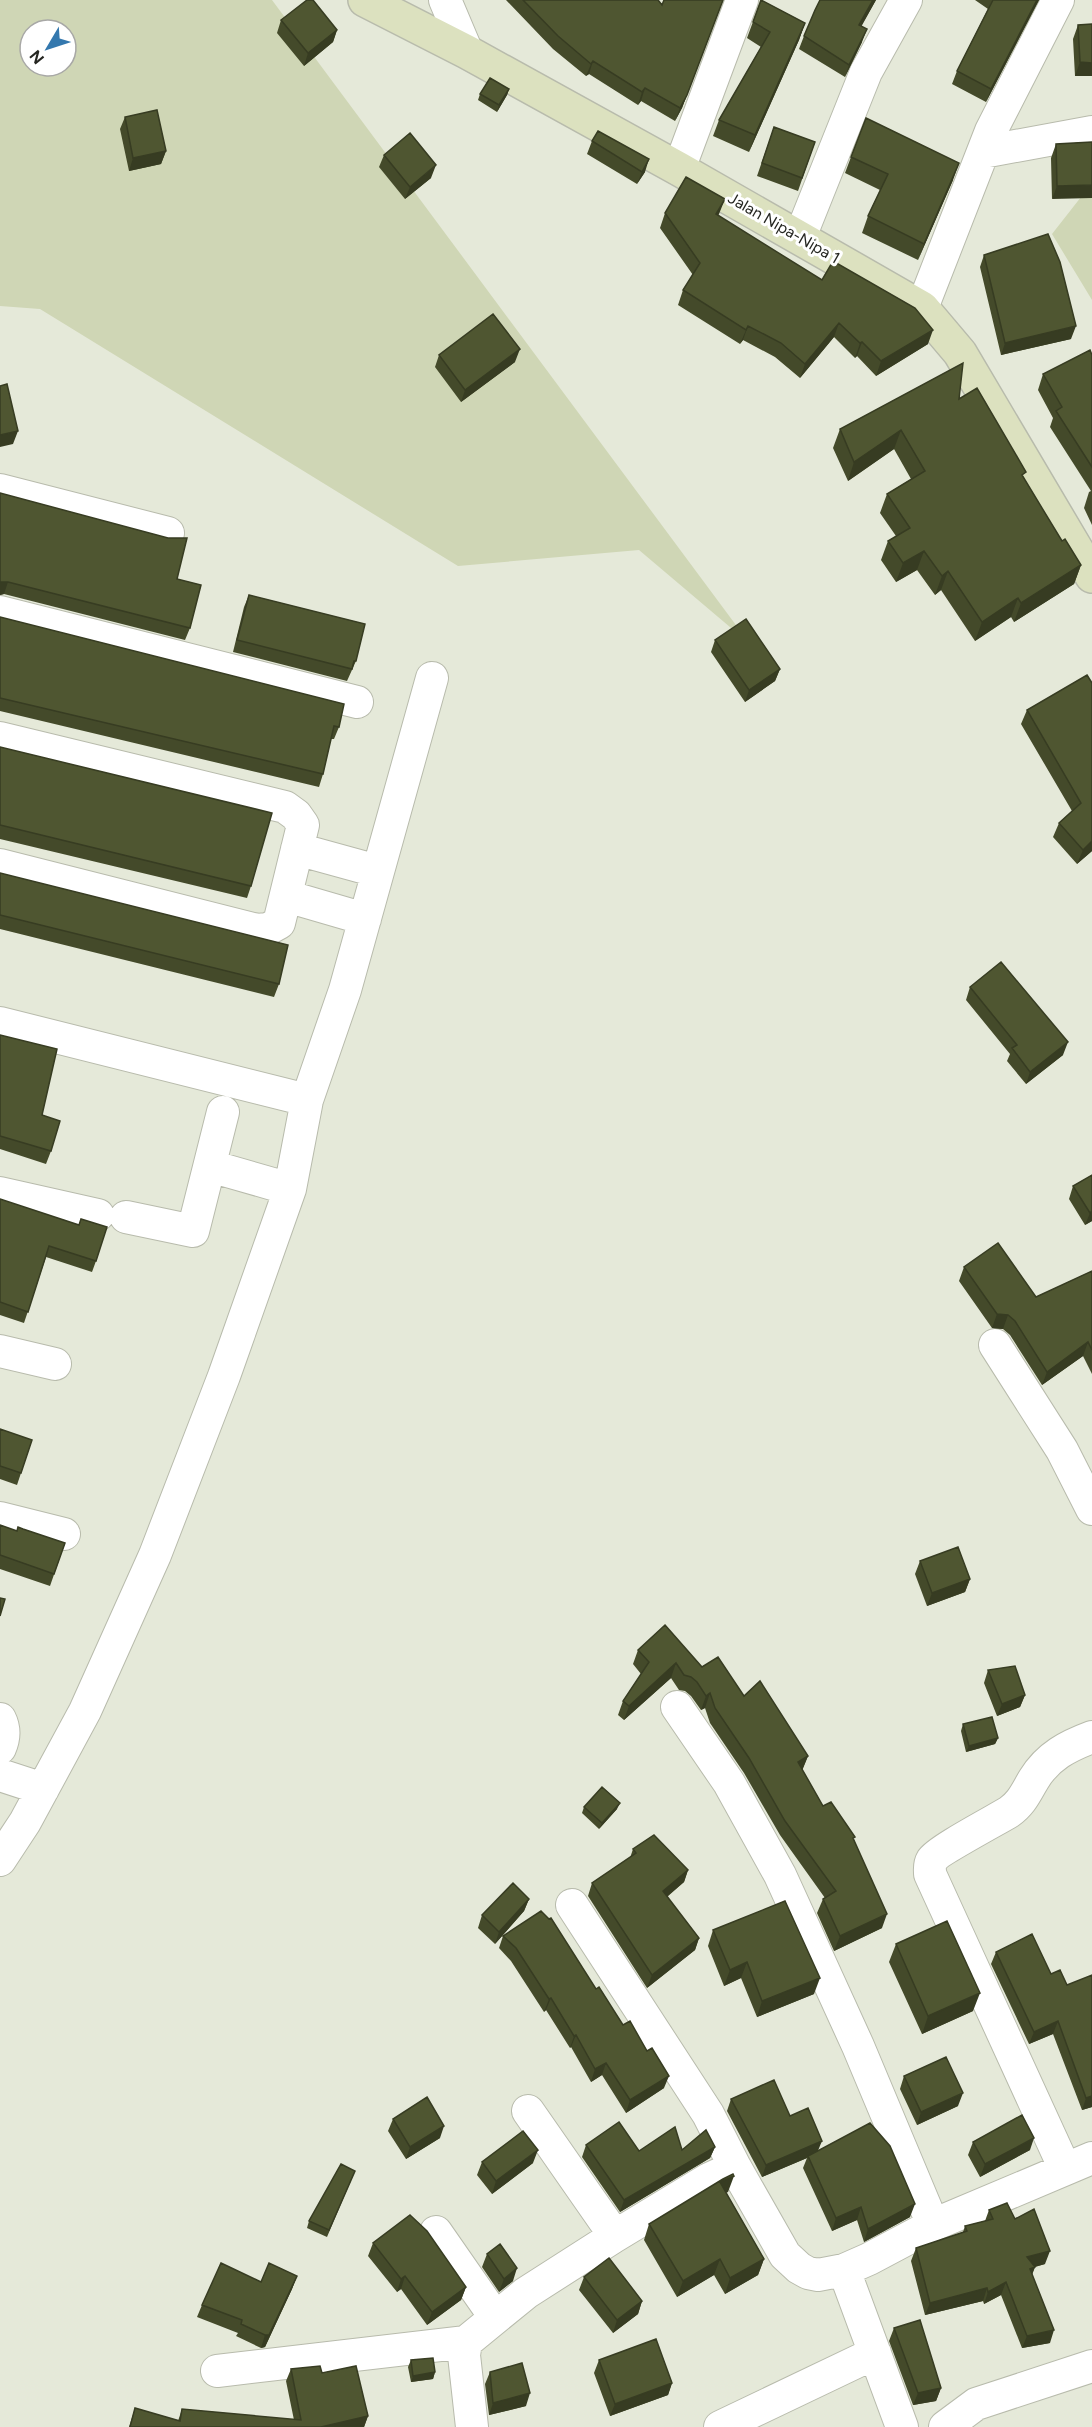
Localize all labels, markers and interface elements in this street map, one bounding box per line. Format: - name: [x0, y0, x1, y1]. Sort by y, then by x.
- north arrow: [18, 18, 78, 78]
- text: N: [25, 46, 48, 68]
- street label: Jalan Nipa-Nipa 1: [725, 188, 843, 268]

